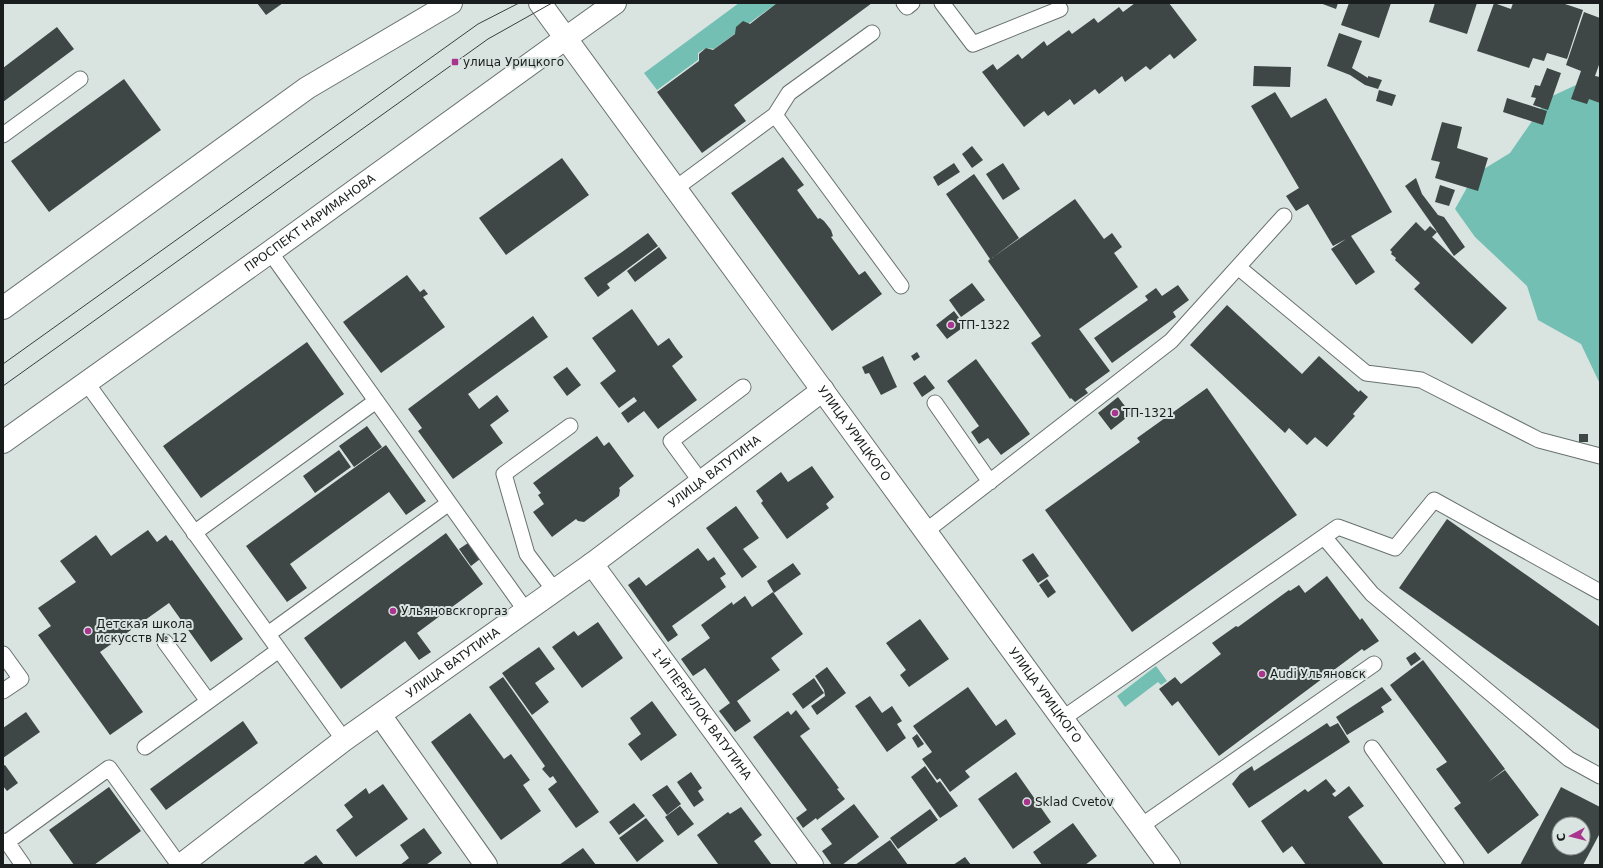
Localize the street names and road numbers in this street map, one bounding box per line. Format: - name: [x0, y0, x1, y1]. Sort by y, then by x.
- street label: ПРОСПЕКТ НАРИМАНОВА: [242, 171, 378, 275]
- street label: УЛИЦА УРИЦКОГО: [815, 383, 894, 484]
- street label: УЛИЦА ВАТУТИНА: [666, 432, 764, 511]
- street label: УЛИЦА ВАТУТИНА: [403, 624, 503, 701]
- street label: УЛИЦА УРИЦКОГО: [1006, 645, 1085, 746]
- street label: 1-Й ПЕРЕУЛОК ВАТУТИНА: [649, 646, 755, 783]

